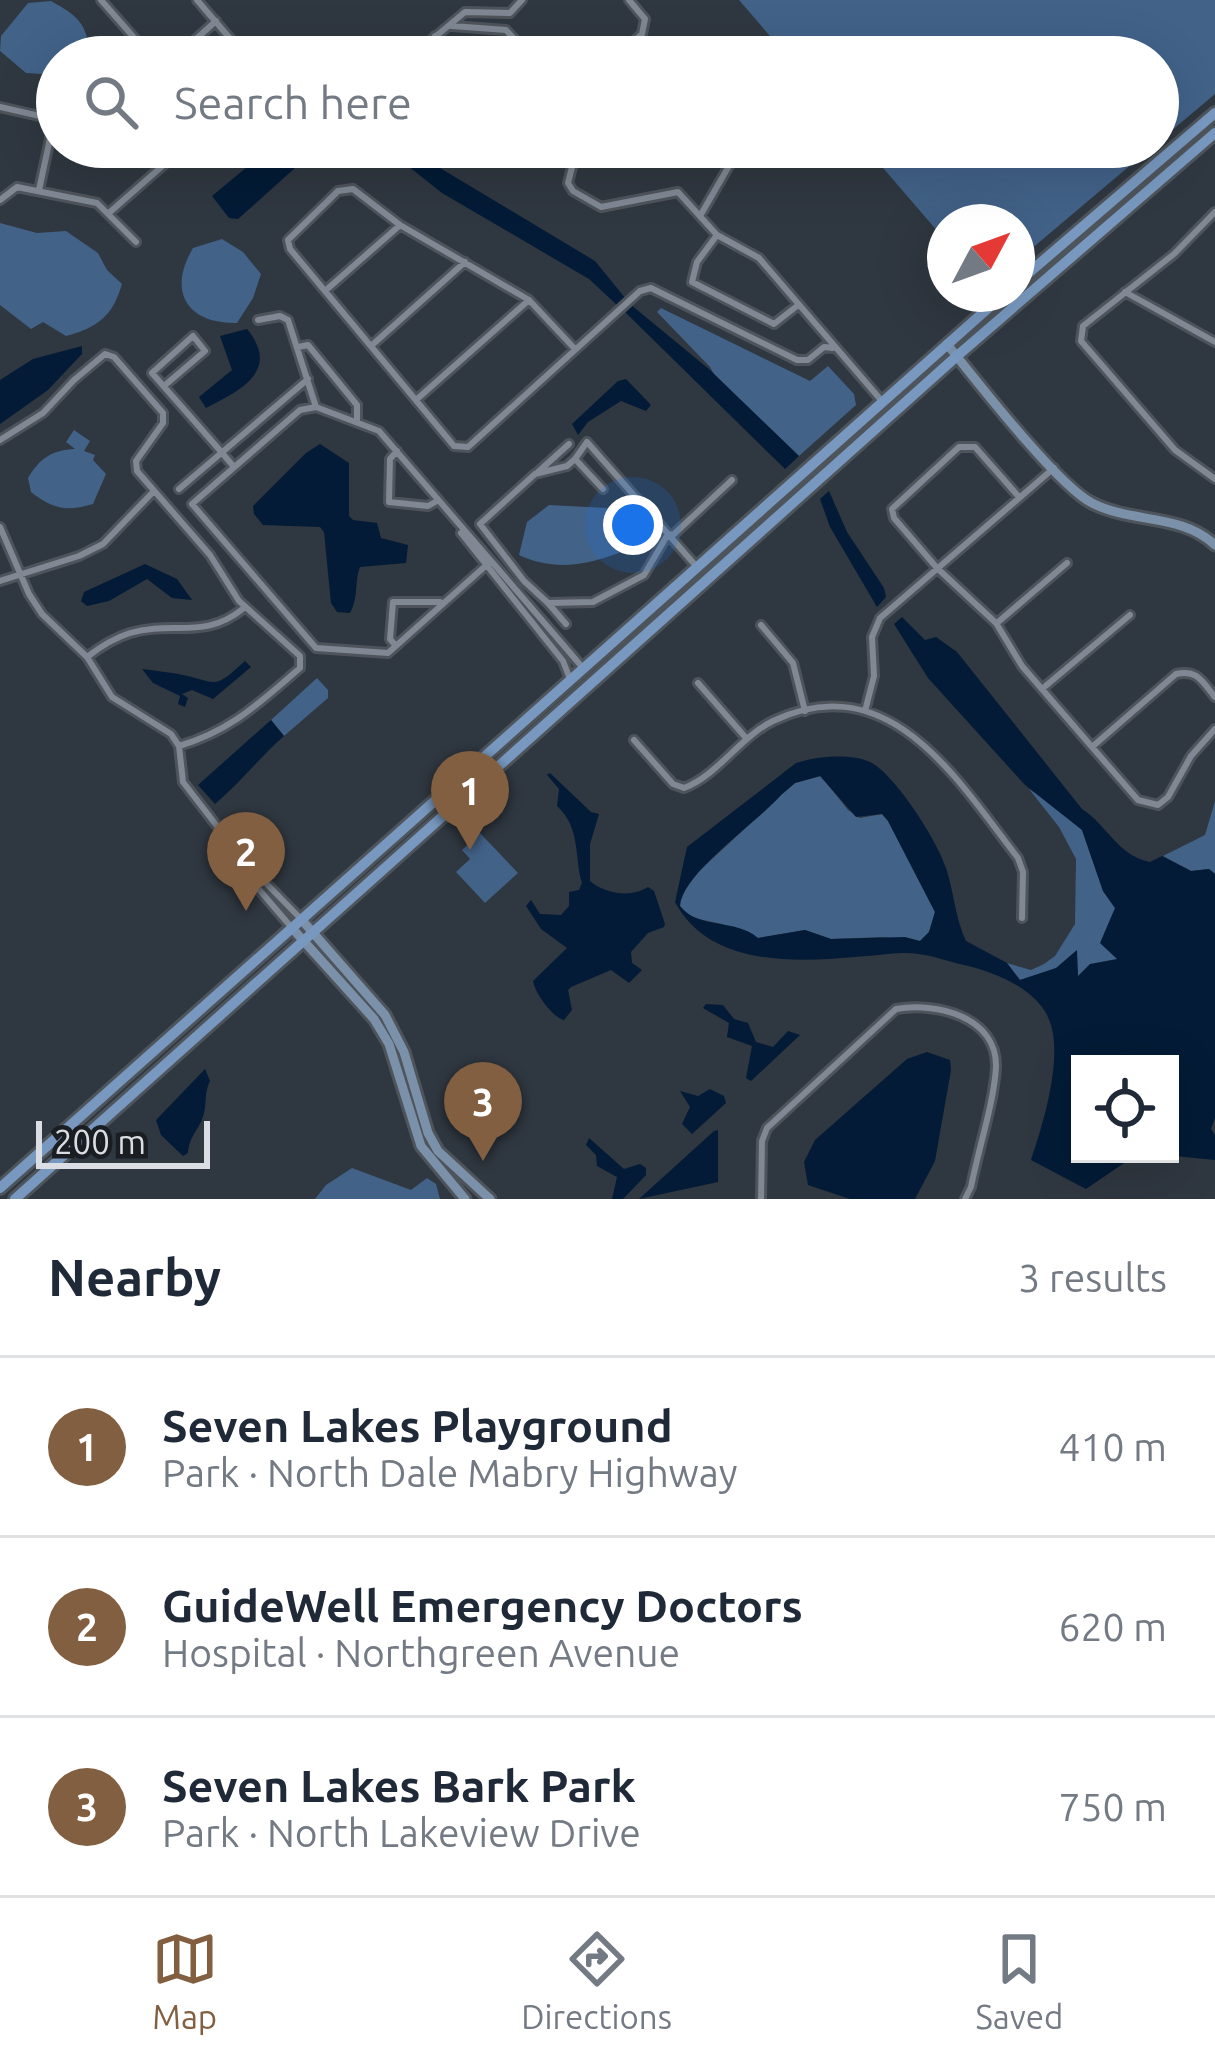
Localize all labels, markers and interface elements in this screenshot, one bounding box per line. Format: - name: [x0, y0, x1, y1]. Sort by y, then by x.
- search box: [36, 36, 1179, 168]
- icon: search: [78, 69, 144, 135]
- text: Search here: [174, 77, 412, 128]
- north arrow: [927, 204, 1035, 312]
- your location: [603, 495, 663, 555]
- pin: 1: [431, 751, 509, 850]
- pin: 2: [207, 812, 285, 911]
- map controls: [1071, 1055, 1179, 1163]
- button: locate: [1071, 1055, 1179, 1163]
- pin: 3: [444, 1062, 522, 1161]
- scale bar: [36, 1115, 210, 1168]
- text: 200 m: [54, 1123, 146, 1160]
- text: Nearby: [48, 1248, 221, 1306]
- text: 3 results: [1018, 1256, 1167, 1299]
- text: Seven Lakes Playground: [162, 1400, 673, 1451]
- text: 1: [76, 1425, 98, 1468]
- text: 410 m: [1058, 1425, 1167, 1468]
- text: Park · North Dale Mabry Highway: [162, 1451, 738, 1494]
- text: GuideWell Emergency Doctors: [162, 1580, 803, 1631]
- text: 2: [76, 1605, 98, 1648]
- text: 620 m: [1058, 1605, 1167, 1648]
- text: Hospital · Northgreen Avenue: [162, 1631, 680, 1674]
- text: Seven Lakes Bark Park: [162, 1760, 636, 1811]
- text: 3: [76, 1785, 98, 1828]
- text: 750 m: [1058, 1785, 1167, 1828]
- text: Park · North Lakeview Drive: [162, 1811, 641, 1854]
- tab: Map: [152, 1926, 218, 2035]
- tab: Directions: [521, 1926, 672, 2035]
- tab: Saved: [975, 1926, 1063, 2035]

